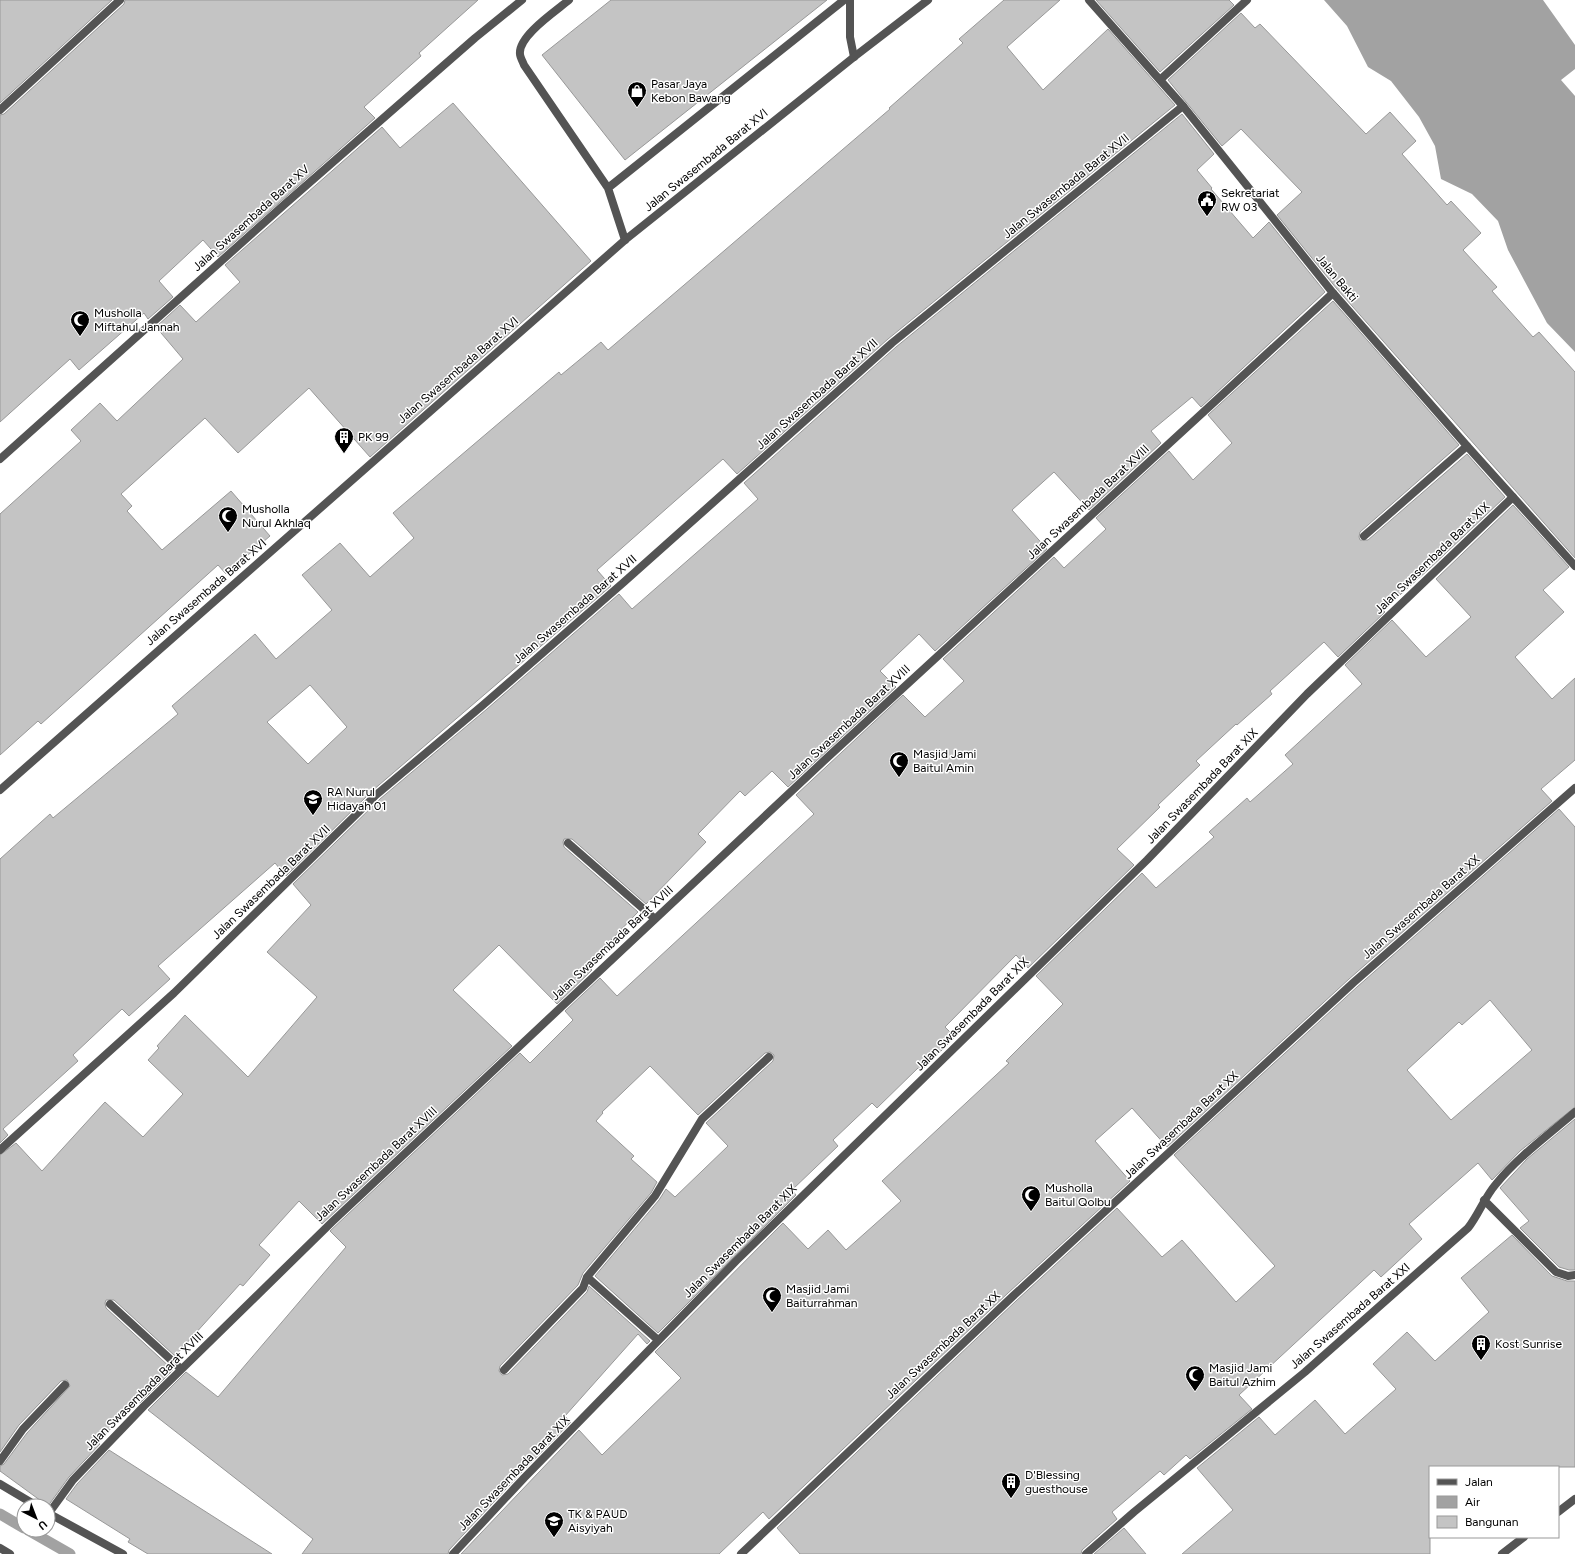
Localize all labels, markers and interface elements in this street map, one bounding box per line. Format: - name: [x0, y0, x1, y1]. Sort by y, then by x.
- place label: Pasar Jaya Kebon Bawang: [651, 77, 731, 105]
- shop icon: Pasar Jaya Kebon Bawang: [626, 80, 648, 108]
- street label: Jalan Swasembada Barat XVI: [641, 106, 771, 214]
- street label: Jalan Swasembada Barat XVII: [1000, 131, 1132, 241]
- street label: Jalan Swasembada Barat XV: [190, 162, 313, 274]
- place label: Sekretariat RW 03: [1221, 186, 1280, 214]
- public building icon: Sekretariat RW 03: [1196, 189, 1218, 217]
- street label: Jalan Bakti: [1313, 252, 1361, 304]
- place label: Musholla Miftahul Jannah: [94, 306, 180, 334]
- mosque icon: Musholla Miftahul Jannah: [69, 309, 91, 337]
- street label: Jalan Swasembada Barat XVI: [395, 314, 521, 426]
- street label: Jalan Swasembada Barat XVII: [753, 336, 881, 452]
- building icon: PK 99: [333, 426, 355, 454]
- place label: PK 99: [358, 430, 389, 444]
- street label: Jalan Swasembada Barat XVIII: [1024, 442, 1152, 562]
- street label: Jalan Swasembada Barat XIX: [1372, 499, 1493, 617]
- place label: Musholla Nurul Akhlaq: [242, 502, 311, 530]
- mosque icon: Musholla Nurul Akhlaq: [217, 505, 239, 533]
- street label: Jalan Swasembada Barat XVI: [143, 536, 269, 648]
- street label: Jalan Swasembada Barat XVII: [511, 552, 639, 666]
- street label: Jalan Swasembada Barat XVIII: [785, 662, 913, 782]
- street label: Jalan Swasembada Barat XIX: [1143, 725, 1261, 846]
- place label: Masjid Jami Baitul Amin: [913, 747, 976, 775]
- mosque icon: Masjid Jami Baitul Amin: [888, 750, 910, 778]
- place label: RA Nurul Hidayah 01: [327, 785, 386, 813]
- school or university icon: RA Nurul Hidayah 01: [302, 788, 324, 816]
- street label: Jalan Swasembada Barat XVII: [209, 822, 333, 942]
- street label: Jalan Swasembada Barat XX: [1359, 852, 1483, 962]
- street label: Jalan Swasembada Barat XVIII: [548, 883, 676, 1003]
- street label: Jalan Swasembada Barat XIX: [913, 954, 1032, 1073]
- street label: Jalan Swasembada Barat XX: [1121, 1068, 1241, 1182]
- street label: Jalan Swasembada Barat XVIII: [312, 1104, 440, 1224]
- street label: Jalan Swasembada Barat XIX: [681, 1181, 800, 1300]
- place label: Musholla Baitul Qolbu: [1045, 1181, 1111, 1209]
- mosque icon: Musholla Baitul Qolbu: [1020, 1184, 1042, 1212]
- street label: Jalan Swasembada Barat XXI: [1287, 1260, 1413, 1372]
- place label: Masjid Jami Baiturrahman: [786, 1282, 858, 1310]
- mosque icon: Masjid Jami Baiturrahman: [761, 1285, 783, 1313]
- street label: Jalan Swasembada Barat XX: [883, 1288, 1003, 1402]
- street label: Jalan Swasembada Barat XVIII: [82, 1329, 206, 1453]
- building icon: Kost Sunrise: [1470, 1333, 1492, 1361]
- place label: Kost Sunrise: [1495, 1337, 1562, 1351]
- place label: Masjid Jami Baitul Azhim: [1209, 1361, 1276, 1389]
- mosque icon: Masjid Jami Baitul Azhim: [1184, 1364, 1206, 1392]
- street label: Jalan Swasembada Barat XIX: [455, 1412, 573, 1533]
- legend: [1429, 1466, 1559, 1538]
- place label: D'Blessing guesthouse: [1025, 1468, 1088, 1496]
- building icon: D'Blessing guesthouse: [1000, 1471, 1022, 1499]
- text: Jalan: [1465, 1475, 1493, 1489]
- text: Air: [1465, 1495, 1480, 1509]
- north arrow: [16, 1498, 56, 1538]
- place label: TK & PAUD Aisyiyah: [568, 1507, 627, 1535]
- school or university icon: TK & PAUD Aisyiyah: [543, 1510, 565, 1538]
- text: Bangunan: [1465, 1515, 1519, 1529]
- text: U: [35, 1518, 50, 1533]

